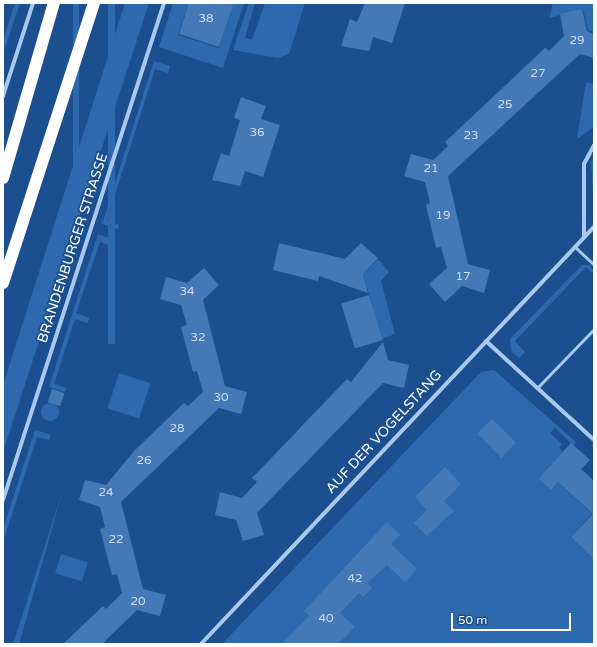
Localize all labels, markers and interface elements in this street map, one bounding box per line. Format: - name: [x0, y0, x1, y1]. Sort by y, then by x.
- house number: 38: [198, 12, 214, 26]
- house number: 29: [569, 34, 585, 48]
- house number: 27: [530, 67, 546, 81]
- house number: 25: [497, 98, 513, 112]
- house number: 36: [249, 126, 265, 140]
- house number: 23: [463, 129, 479, 143]
- street label: BRANDENBURGER STRASSE: [34, 151, 112, 345]
- house number: 21: [423, 162, 439, 176]
- house number: 19: [435, 209, 451, 223]
- house number: 17: [455, 270, 471, 284]
- house number: 34: [179, 285, 195, 299]
- house number: 32: [190, 331, 206, 345]
- street label: AUF DER VOGELSTANG: [322, 367, 446, 497]
- house number: 30: [213, 391, 229, 405]
- house number: 28: [169, 422, 185, 436]
- house number: 26: [136, 454, 152, 468]
- house number: 24: [98, 486, 114, 500]
- house number: 22: [108, 533, 124, 547]
- house number: 42: [347, 572, 363, 586]
- house number: 20: [130, 595, 146, 609]
- scale bar: [453, 605, 573, 631]
- house number: 40: [318, 612, 334, 626]
- text: 50 m: [458, 613, 487, 627]

